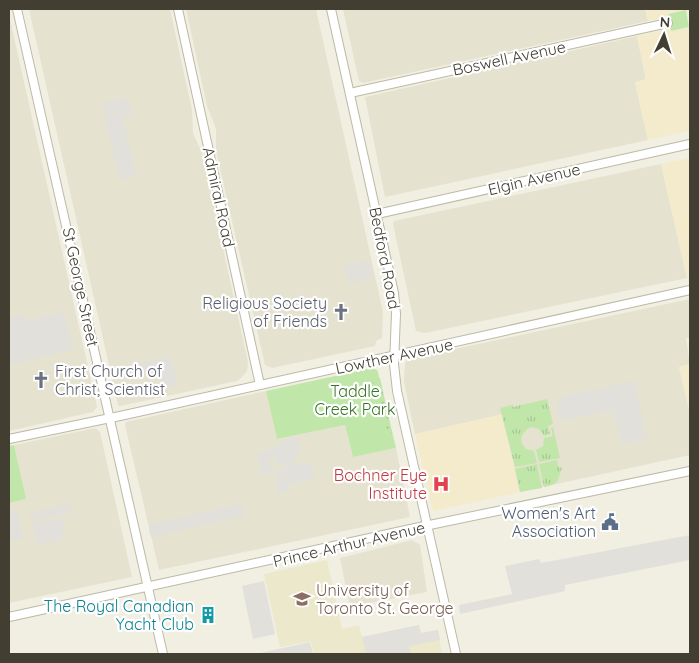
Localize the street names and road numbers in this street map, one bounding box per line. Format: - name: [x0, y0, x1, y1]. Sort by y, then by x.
- street label: Boswell Avenue: [451, 36, 567, 80]
- street label: Admiral Road: [199, 145, 239, 249]
- street label: Elgin Avenue: [486, 159, 582, 199]
- street label: Bedford Road: [365, 205, 405, 311]
- street label: St George Street: [59, 226, 103, 348]
- street label: Lowther Avenue: [333, 334, 455, 378]
- street label: Prince Arthur Avenue: [271, 517, 427, 571]

